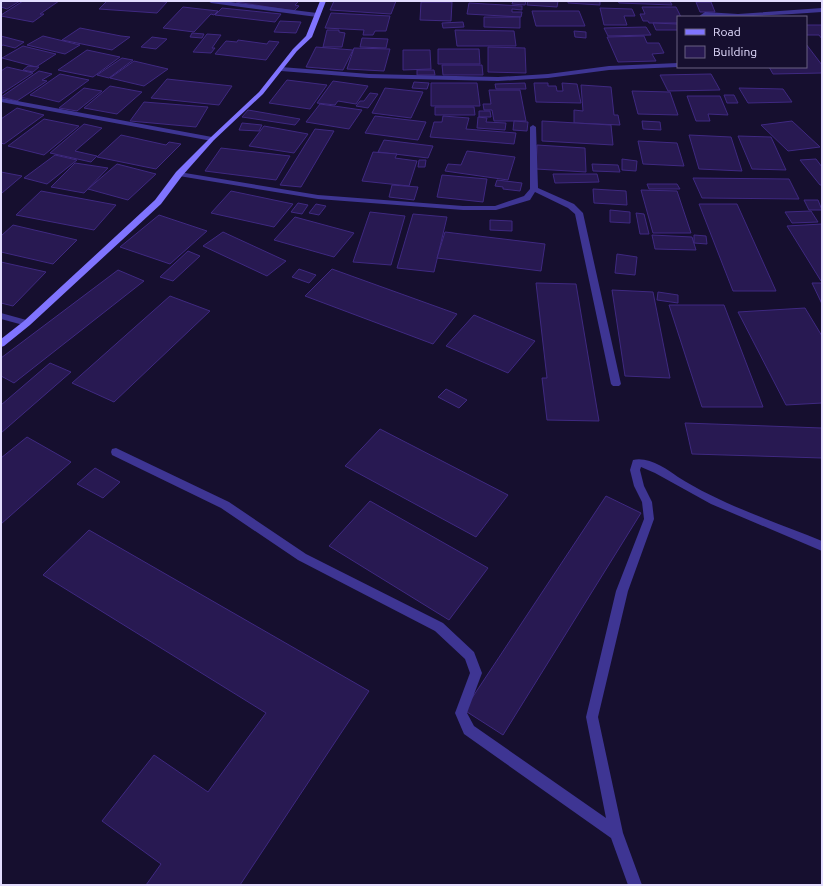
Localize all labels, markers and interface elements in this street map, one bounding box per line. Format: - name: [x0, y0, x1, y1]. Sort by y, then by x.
- legend: [677, 16, 807, 68]
- text: Road: [713, 25, 741, 38]
- text: Building: [713, 45, 757, 58]

